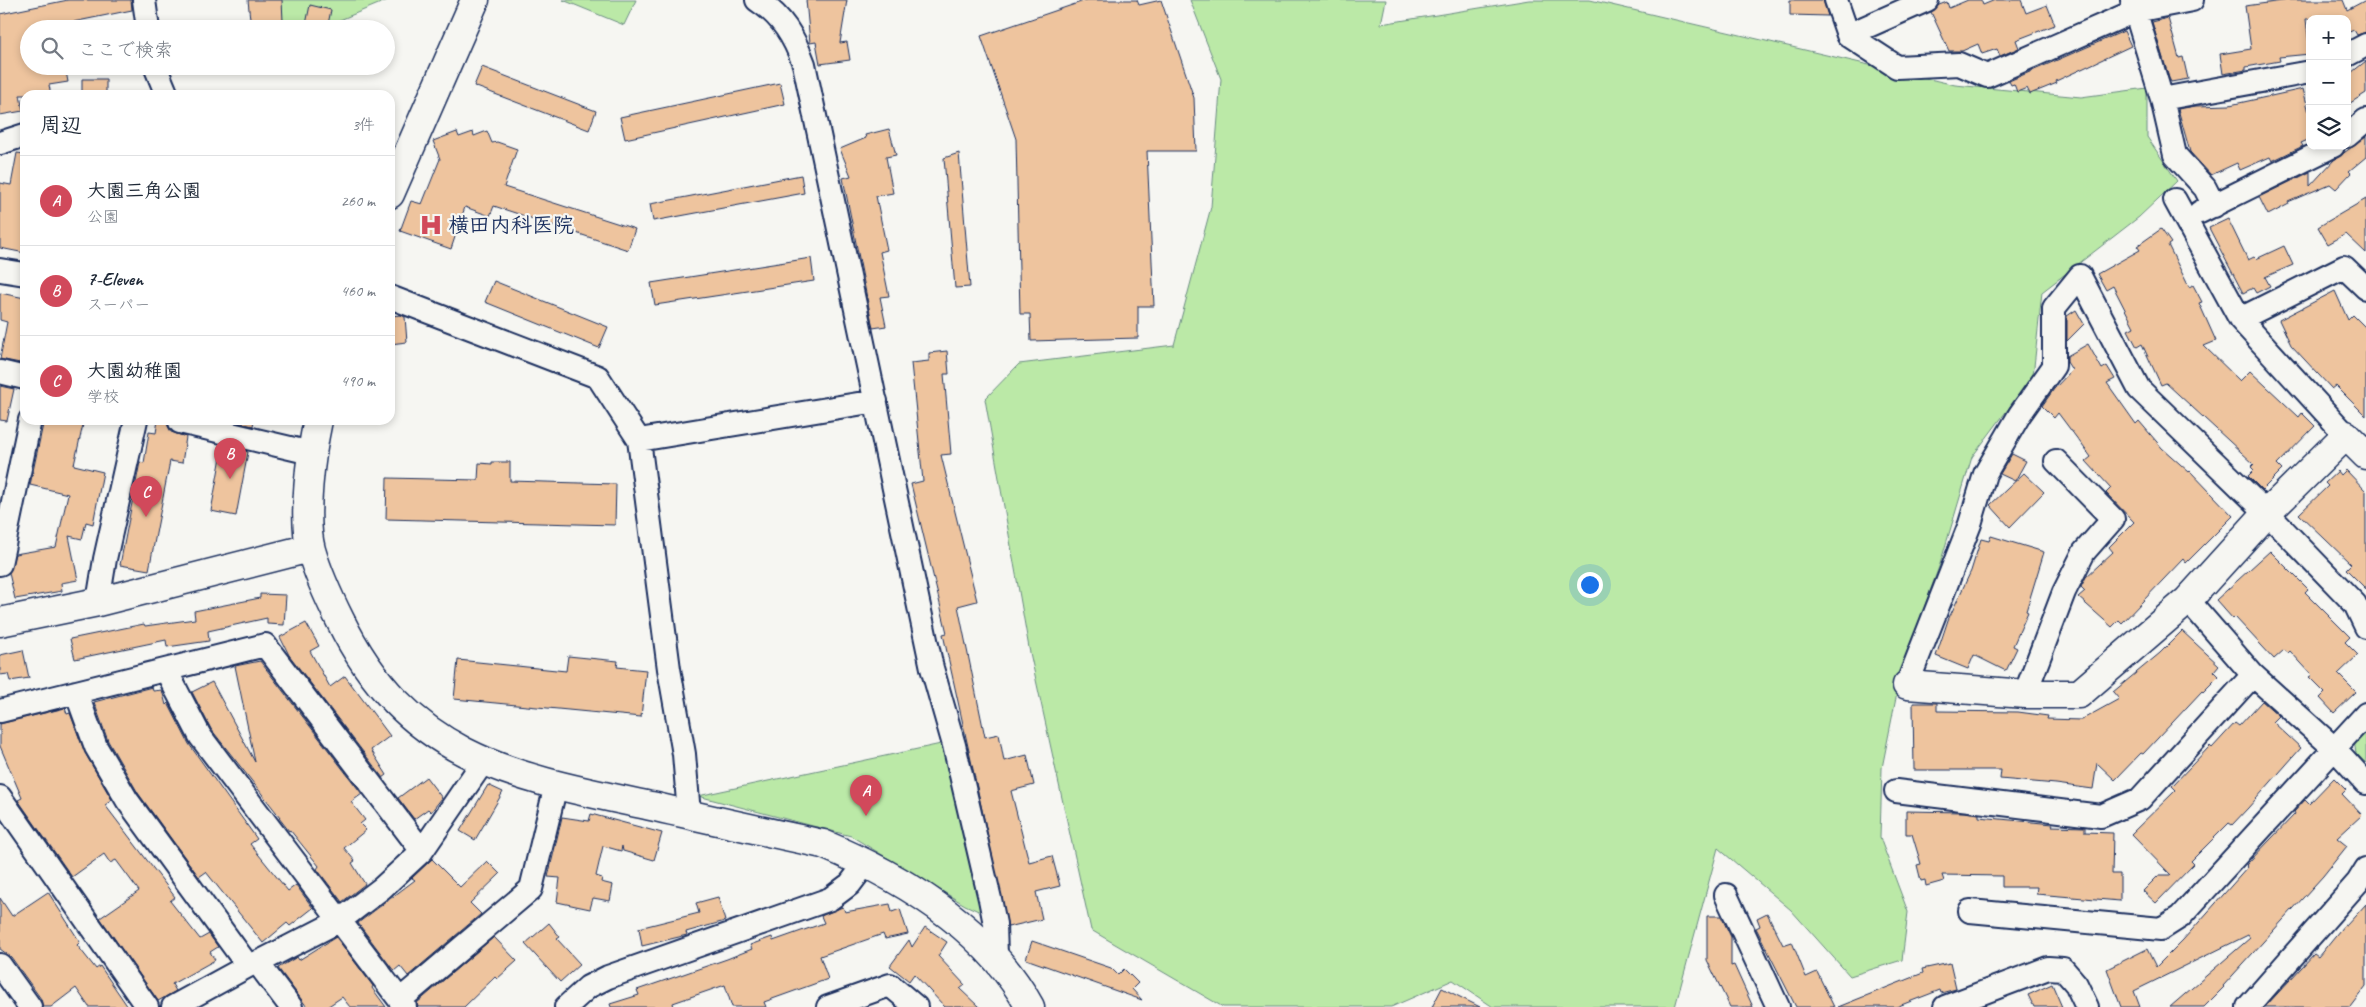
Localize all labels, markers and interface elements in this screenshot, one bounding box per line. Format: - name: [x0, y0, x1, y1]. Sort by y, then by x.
- map controls: [2306, 15, 2351, 150]
- button: +: [2306, 15, 2351, 60]
- search box: [20, 20, 395, 75]
- icon: search: [38, 34, 66, 62]
- text: ここで検索: [78, 38, 173, 62]
- button: −: [2306, 60, 2351, 105]
- button: layers: [2306, 105, 2351, 150]
- text: 周辺: [40, 112, 82, 138]
- text: 3件: [352, 115, 375, 135]
- text: 大園三角公園: [87, 179, 201, 203]
- text: A: [52, 191, 60, 211]
- text: 260 m: [341, 191, 375, 211]
- text: 公園: [87, 207, 119, 227]
- hospital icon: 横田内科医院: [418, 212, 444, 238]
- place label: 横田内科医院: [448, 212, 574, 238]
- text: 7-Eleven: [87, 267, 143, 291]
- text: B: [52, 281, 60, 301]
- text: 460 m: [341, 281, 375, 301]
- text: スーパー: [87, 295, 150, 315]
- text: 大園幼稚園: [87, 359, 182, 383]
- text: C: [52, 371, 60, 391]
- text: 490 m: [341, 371, 375, 391]
- text: 学校: [87, 387, 119, 407]
- pin: B: [214, 438, 246, 479]
- pin: C: [130, 476, 162, 517]
- your location: [1577, 572, 1603, 598]
- pin: A: [850, 775, 882, 816]

